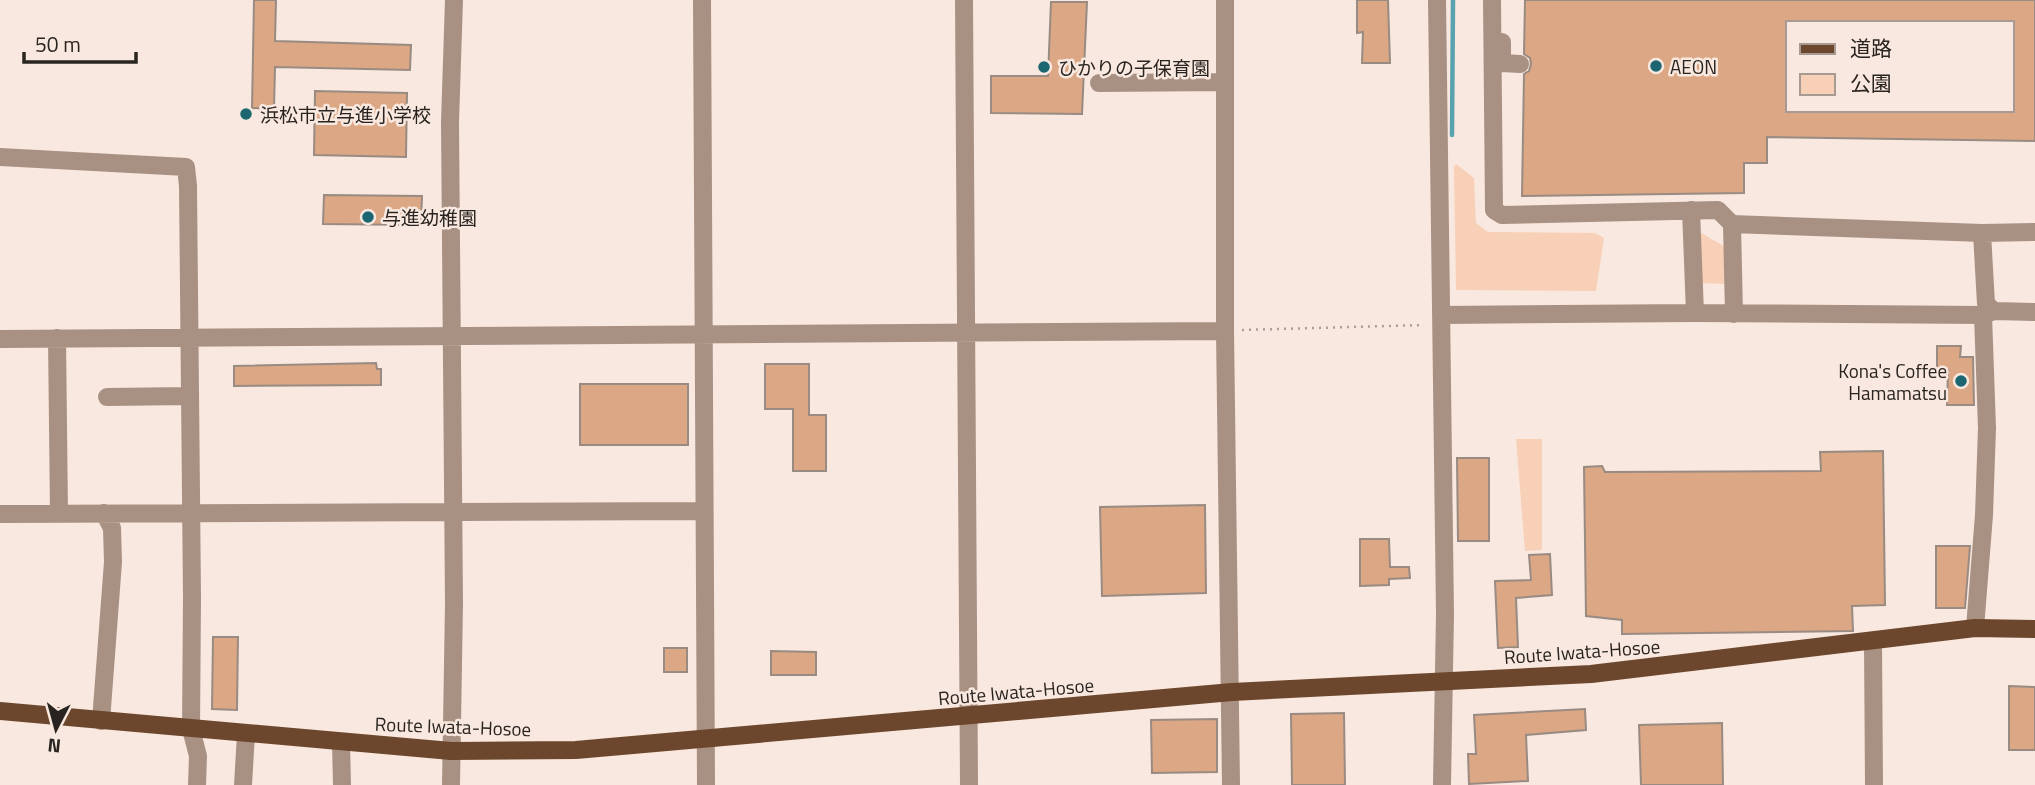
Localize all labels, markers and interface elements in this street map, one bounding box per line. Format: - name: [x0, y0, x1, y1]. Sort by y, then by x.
- scale bar: [24, 21, 136, 65]
- legend: [1786, 21, 2014, 112]
- text: 50 m: [35, 28, 81, 60]
- text: 道路: [1850, 32, 1892, 64]
- place label: AEON: [1670, 52, 1717, 81]
- place label: ひかりの子保育園: [1058, 53, 1210, 82]
- marker: AEON: [1648, 58, 1664, 74]
- marker: ひかりの子保育園: [1036, 59, 1052, 75]
- text: 公園: [1850, 67, 1892, 99]
- place label: 浜松市立与進小学校: [260, 100, 431, 129]
- marker: 浜松市立与進小学校: [238, 106, 254, 122]
- place label: 与進幼稚園: [382, 203, 477, 232]
- marker: 与進幼稚園: [360, 209, 376, 225]
- place label: Kona's Coffee Hamamatsu: [1838, 356, 1947, 407]
- marker: Kona's Coffee Hamamatsu: [1953, 373, 1969, 389]
- street label: Route Iwata-Hosoe: [1503, 631, 1661, 671]
- street label: Route Iwata-Hosoe: [937, 670, 1095, 712]
- north arrow: [21, 694, 91, 764]
- street label: Route Iwata-Hosoe: [374, 709, 532, 743]
- text: N: [46, 731, 62, 762]

